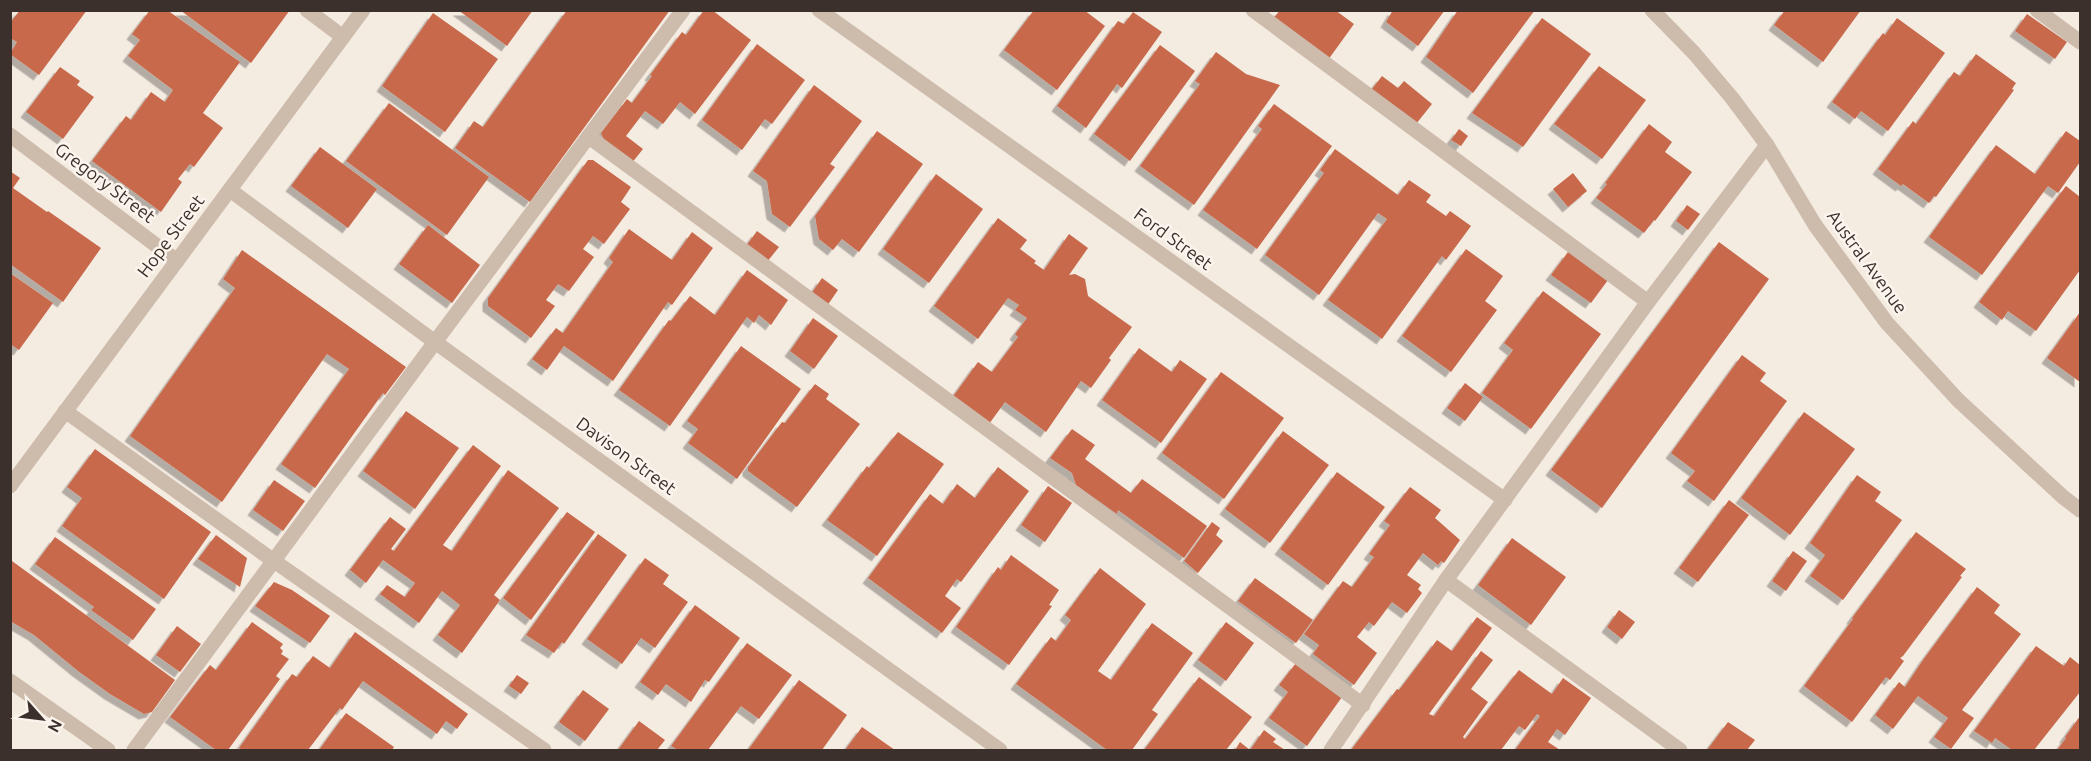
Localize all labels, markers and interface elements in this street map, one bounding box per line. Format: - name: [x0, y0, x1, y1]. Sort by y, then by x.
- street label: Gregory Street: [52, 138, 159, 226]
- street label: Hope Street: [133, 190, 208, 281]
- street label: Ford Street: [1131, 203, 1217, 273]
- street label: Austral Avenue: [1824, 206, 1912, 317]
- street label: Davison Street: [573, 412, 680, 498]
- north arrow: [12, 689, 72, 749]
- text: N: [44, 717, 66, 736]

